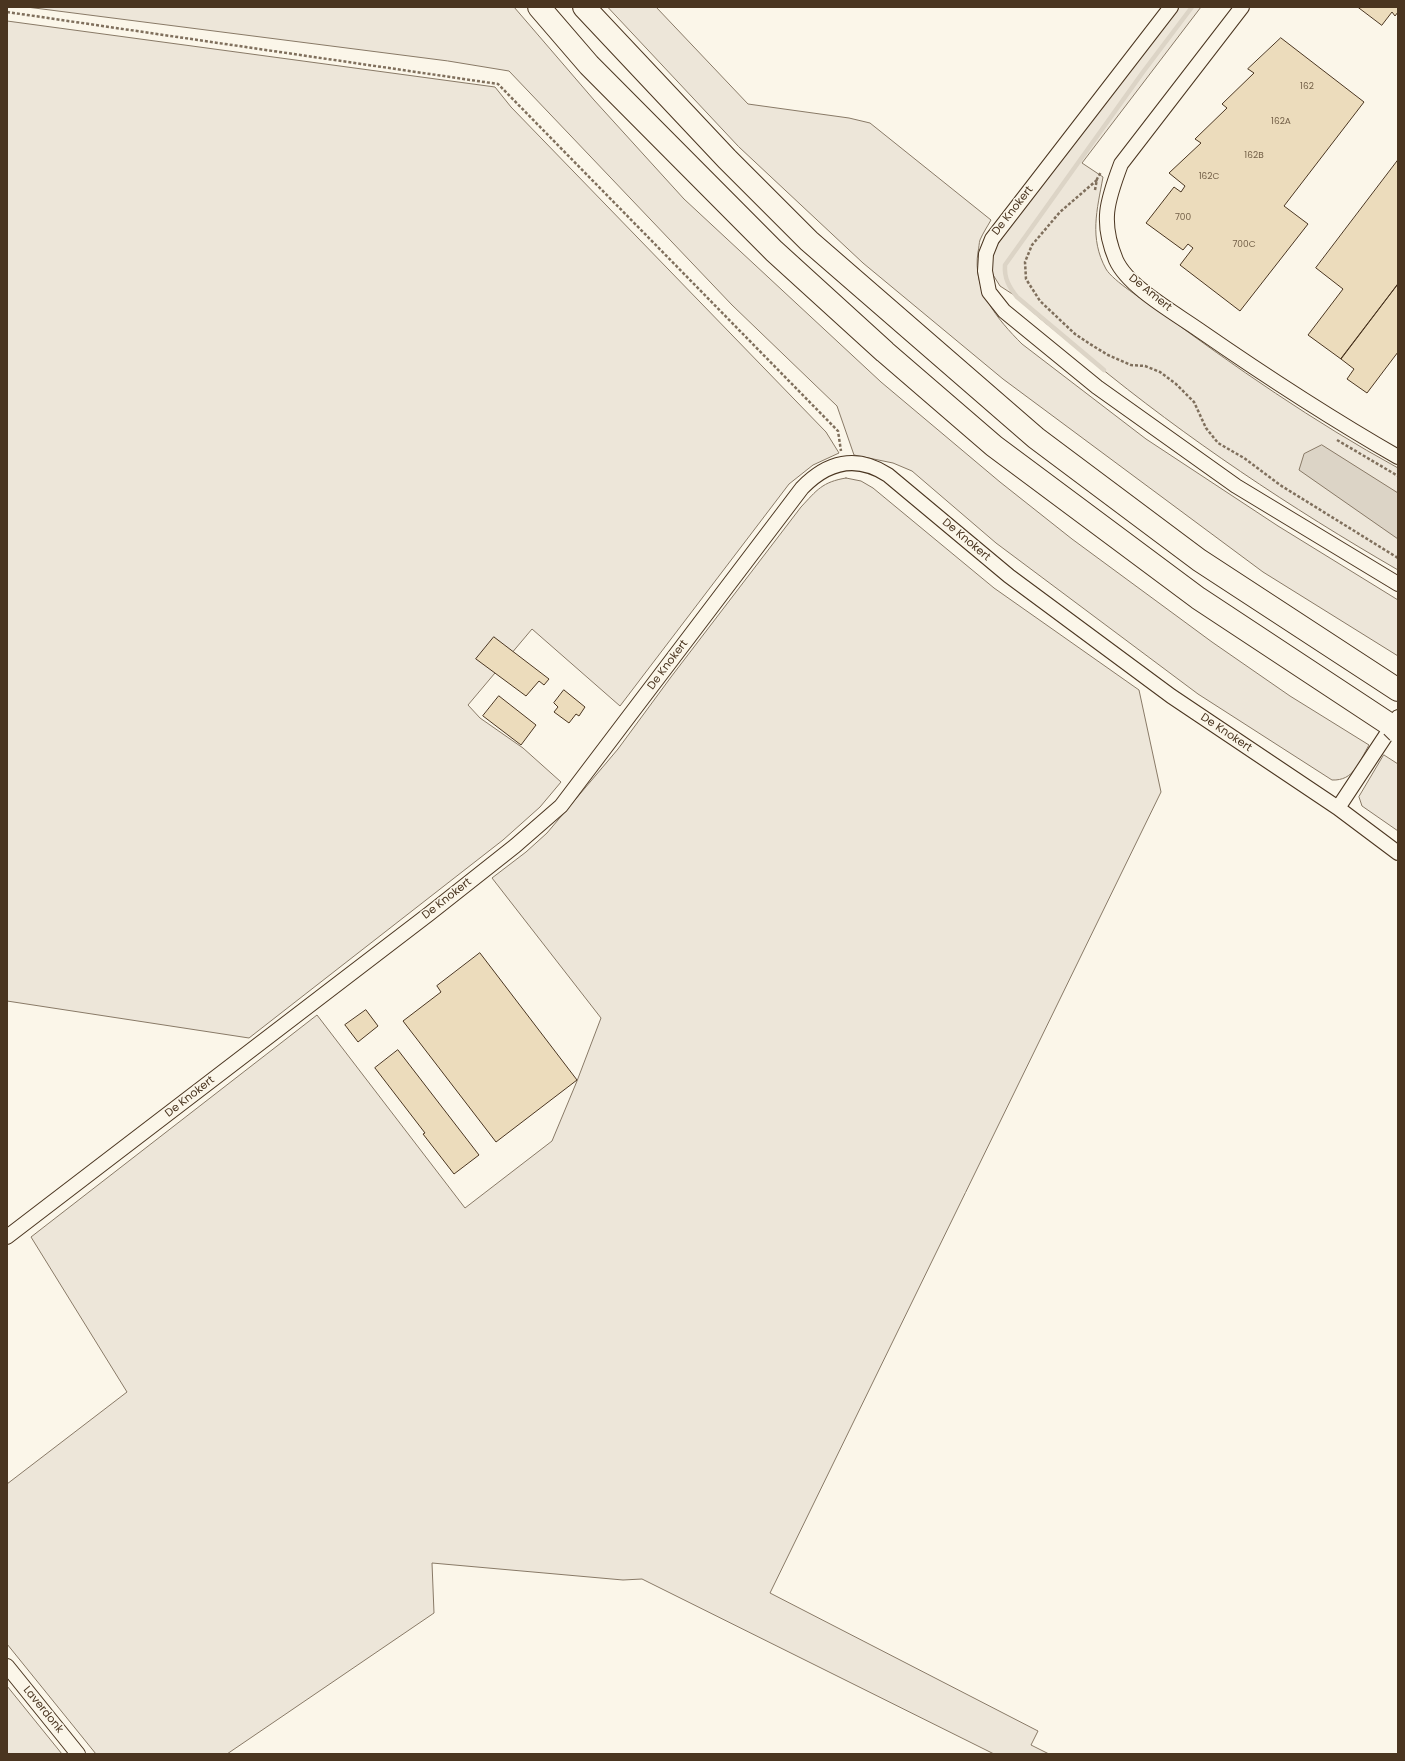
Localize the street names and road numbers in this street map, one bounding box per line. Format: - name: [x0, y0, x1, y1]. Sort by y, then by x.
- street label: De Knokert: [990, 184, 1036, 238]
- street label: De Amert: [1126, 272, 1174, 314]
- street label: De Knokert: [939, 516, 993, 564]
- street label: De Knokert: [645, 638, 691, 692]
- street label: De Knokert: [1198, 711, 1254, 755]
- street label: De Knokert: [420, 876, 474, 922]
- street label: De Knokert: [163, 1074, 217, 1120]
- street label: Laverdonk: [20, 1684, 66, 1736]

